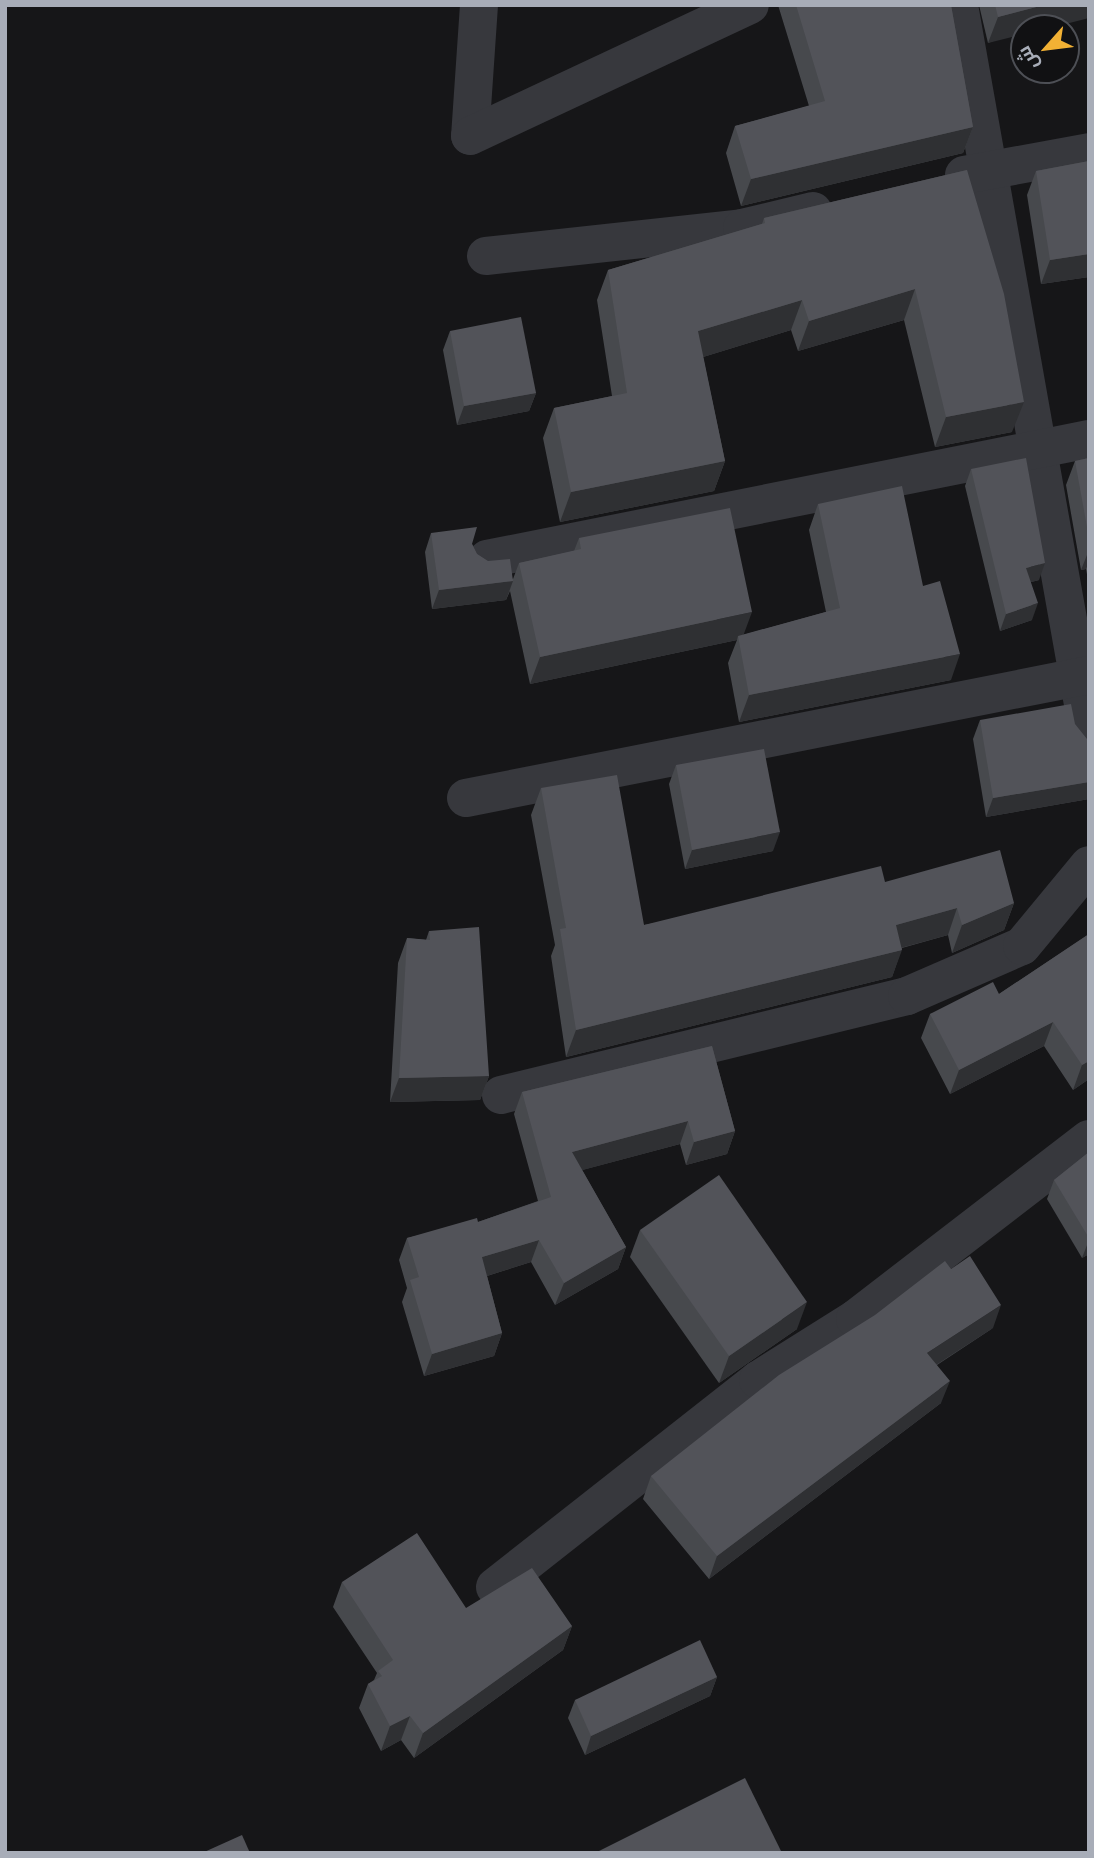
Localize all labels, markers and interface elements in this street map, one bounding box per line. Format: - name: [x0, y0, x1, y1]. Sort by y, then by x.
- north arrow: [1010, 14, 1080, 84]
- text: ش: [1010, 41, 1045, 75]

